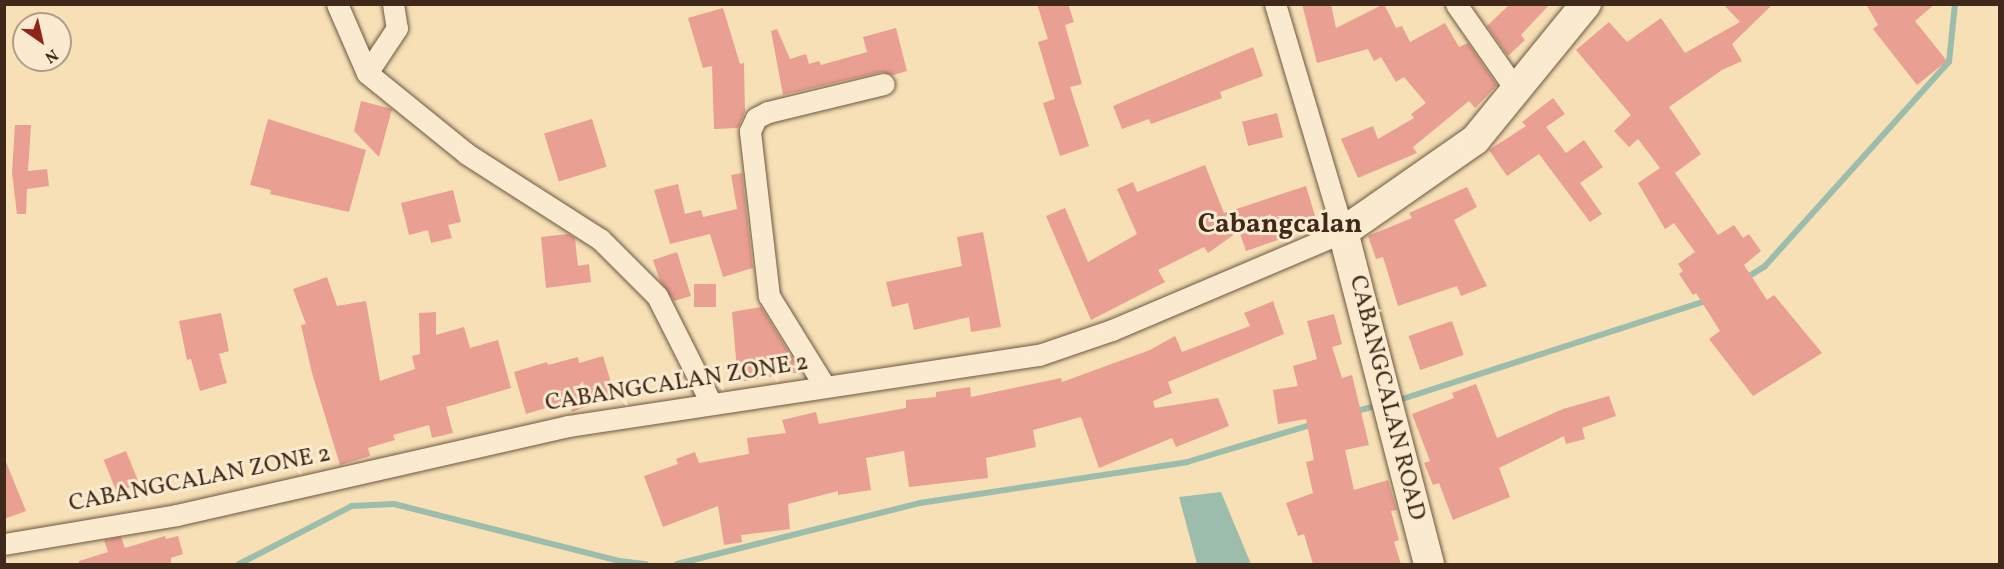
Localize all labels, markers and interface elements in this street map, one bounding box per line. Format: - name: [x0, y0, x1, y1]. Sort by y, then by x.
- north arrow: [12, 12, 72, 72]
- text: N: [40, 43, 62, 68]
- district label: Cabangcalan: [1198, 210, 1362, 242]
- street label: CABANGCALAN ROAD: [1342, 273, 1430, 523]
- street label: CABANGCALAN ZONE 2: [543, 349, 811, 419]
- street label: CABANGCALAN ZONE 2: [67, 440, 333, 520]

